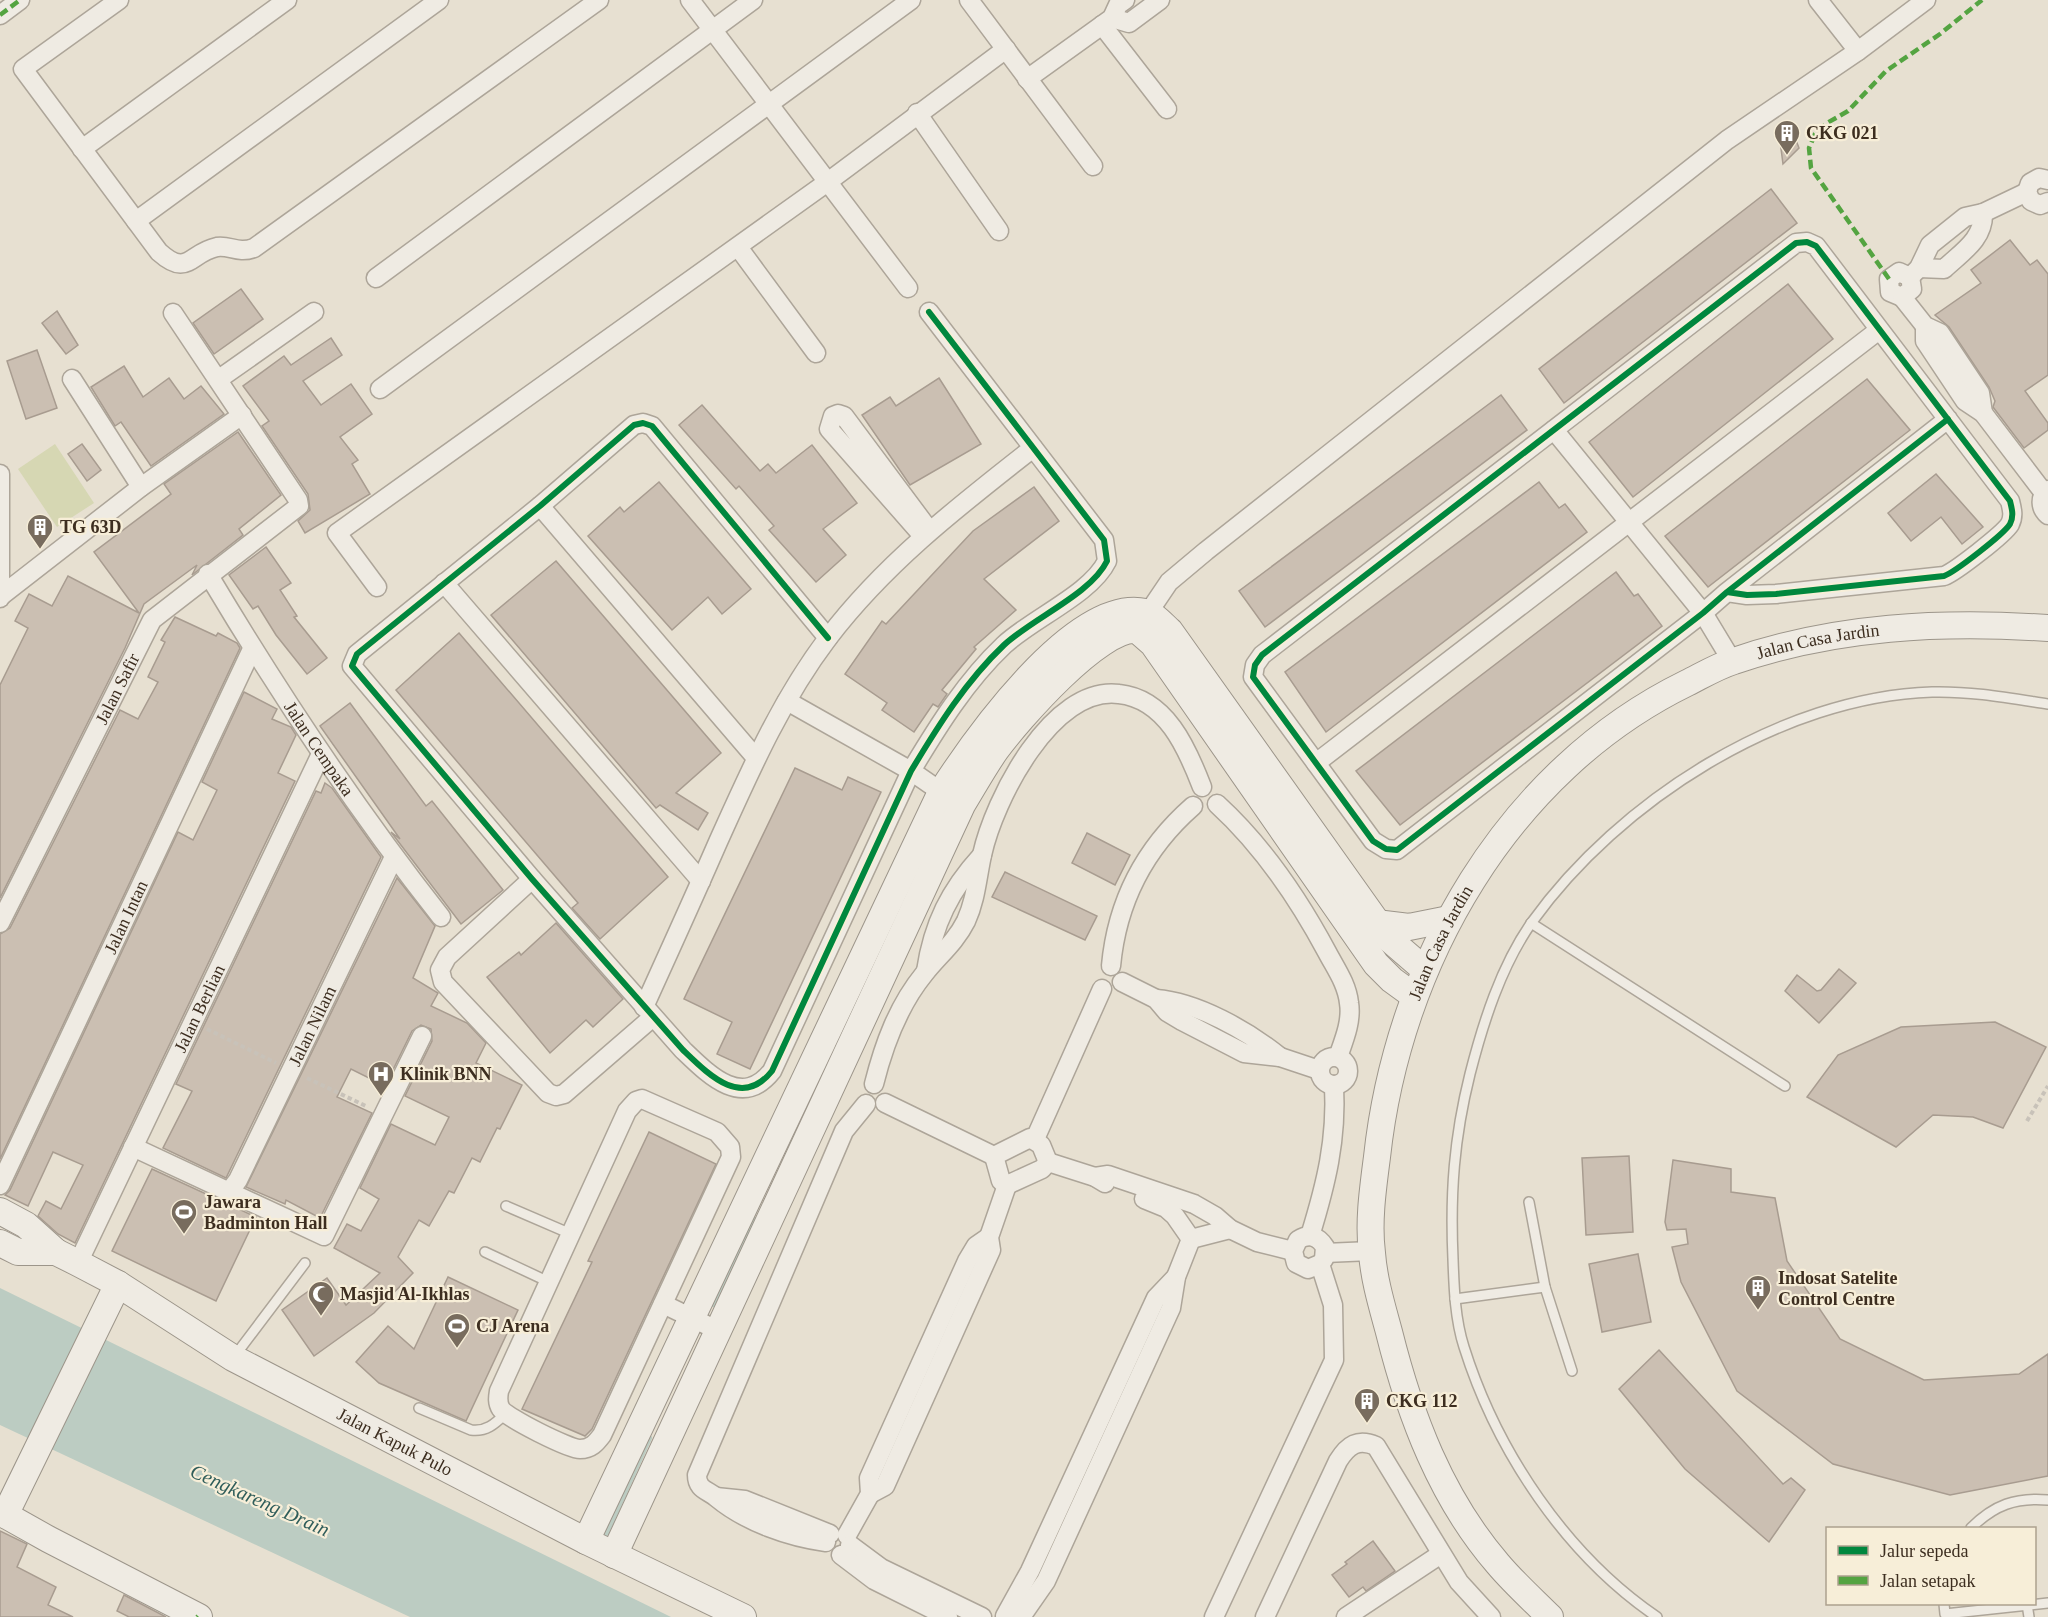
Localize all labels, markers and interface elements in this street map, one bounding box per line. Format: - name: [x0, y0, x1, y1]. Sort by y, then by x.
- building icon: CKG 021: [1772, 118, 1802, 156]
- place label: CKG 021: [1806, 123, 1879, 143]
- building icon: TG 63D: [25, 512, 55, 550]
- place label: TG 63D: [60, 517, 122, 537]
- street label: Jalan Casa Jardin: [1754, 620, 1880, 663]
- street label: Jalan Safir: [91, 650, 144, 728]
- street label: Jalan Cempaka: [280, 698, 358, 800]
- street label: Jalan Intan: [100, 877, 152, 957]
- street label: Jalan Casa Jardin: [1405, 882, 1477, 1003]
- street label: Jalan Berlian: [170, 962, 229, 1055]
- street label: Jalan Nilam: [285, 983, 340, 1069]
- hospital icon: Klinik BNN: [366, 1059, 396, 1097]
- place label: Klinik BNN: [400, 1064, 492, 1084]
- place label: Jawara Badminton Hall: [204, 1192, 328, 1233]
- sports icon: Jawara Badminton Hall: [169, 1197, 199, 1235]
- place label: Indosat Satelite Control Centre: [1778, 1268, 1898, 1309]
- building icon: Indosat Satelite Control Centre: [1743, 1273, 1773, 1311]
- mosque icon: Masjid Al-Ikhlas: [306, 1279, 336, 1317]
- place label: Masjid Al-Ikhlas: [340, 1284, 470, 1304]
- sports icon: CJ Arena: [442, 1311, 472, 1349]
- place label: CJ Arena: [476, 1316, 549, 1336]
- building icon: CKG 112: [1352, 1386, 1382, 1424]
- place label: CKG 112: [1386, 1391, 1458, 1411]
- street label: Jalan Kapuk Pulo: [334, 1404, 456, 1480]
- water label: Cengkareng Drain: [187, 1459, 333, 1541]
- legend: [1826, 1527, 2036, 1605]
- text: Jalur sepeda: [1880, 1541, 1968, 1561]
- text: Jalan setapak: [1880, 1571, 1975, 1591]

